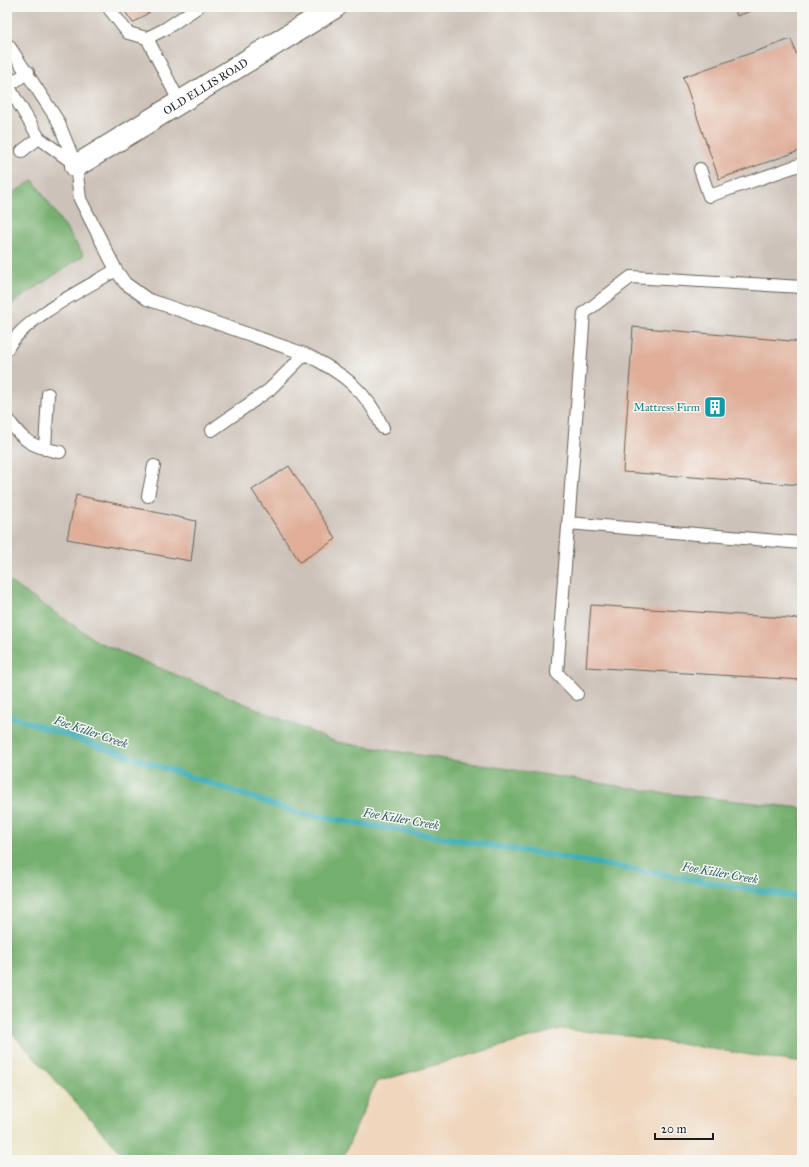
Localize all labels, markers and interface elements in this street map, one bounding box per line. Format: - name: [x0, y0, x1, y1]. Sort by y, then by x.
- street label: OLD ELLIS ROAD: [161, 56, 251, 118]
- building icon: Mattress Firm: [702, 394, 728, 420]
- place label: Mattress Firm: [634, 401, 701, 414]
- water label: Foe Killer Creek: [51, 713, 130, 751]
- water label: Foe Killer Creek: [361, 805, 441, 833]
- water label: Foe Killer Creek: [680, 859, 760, 887]
- scale bar: [655, 1115, 713, 1141]
- text: 20 m: [661, 1122, 687, 1136]

